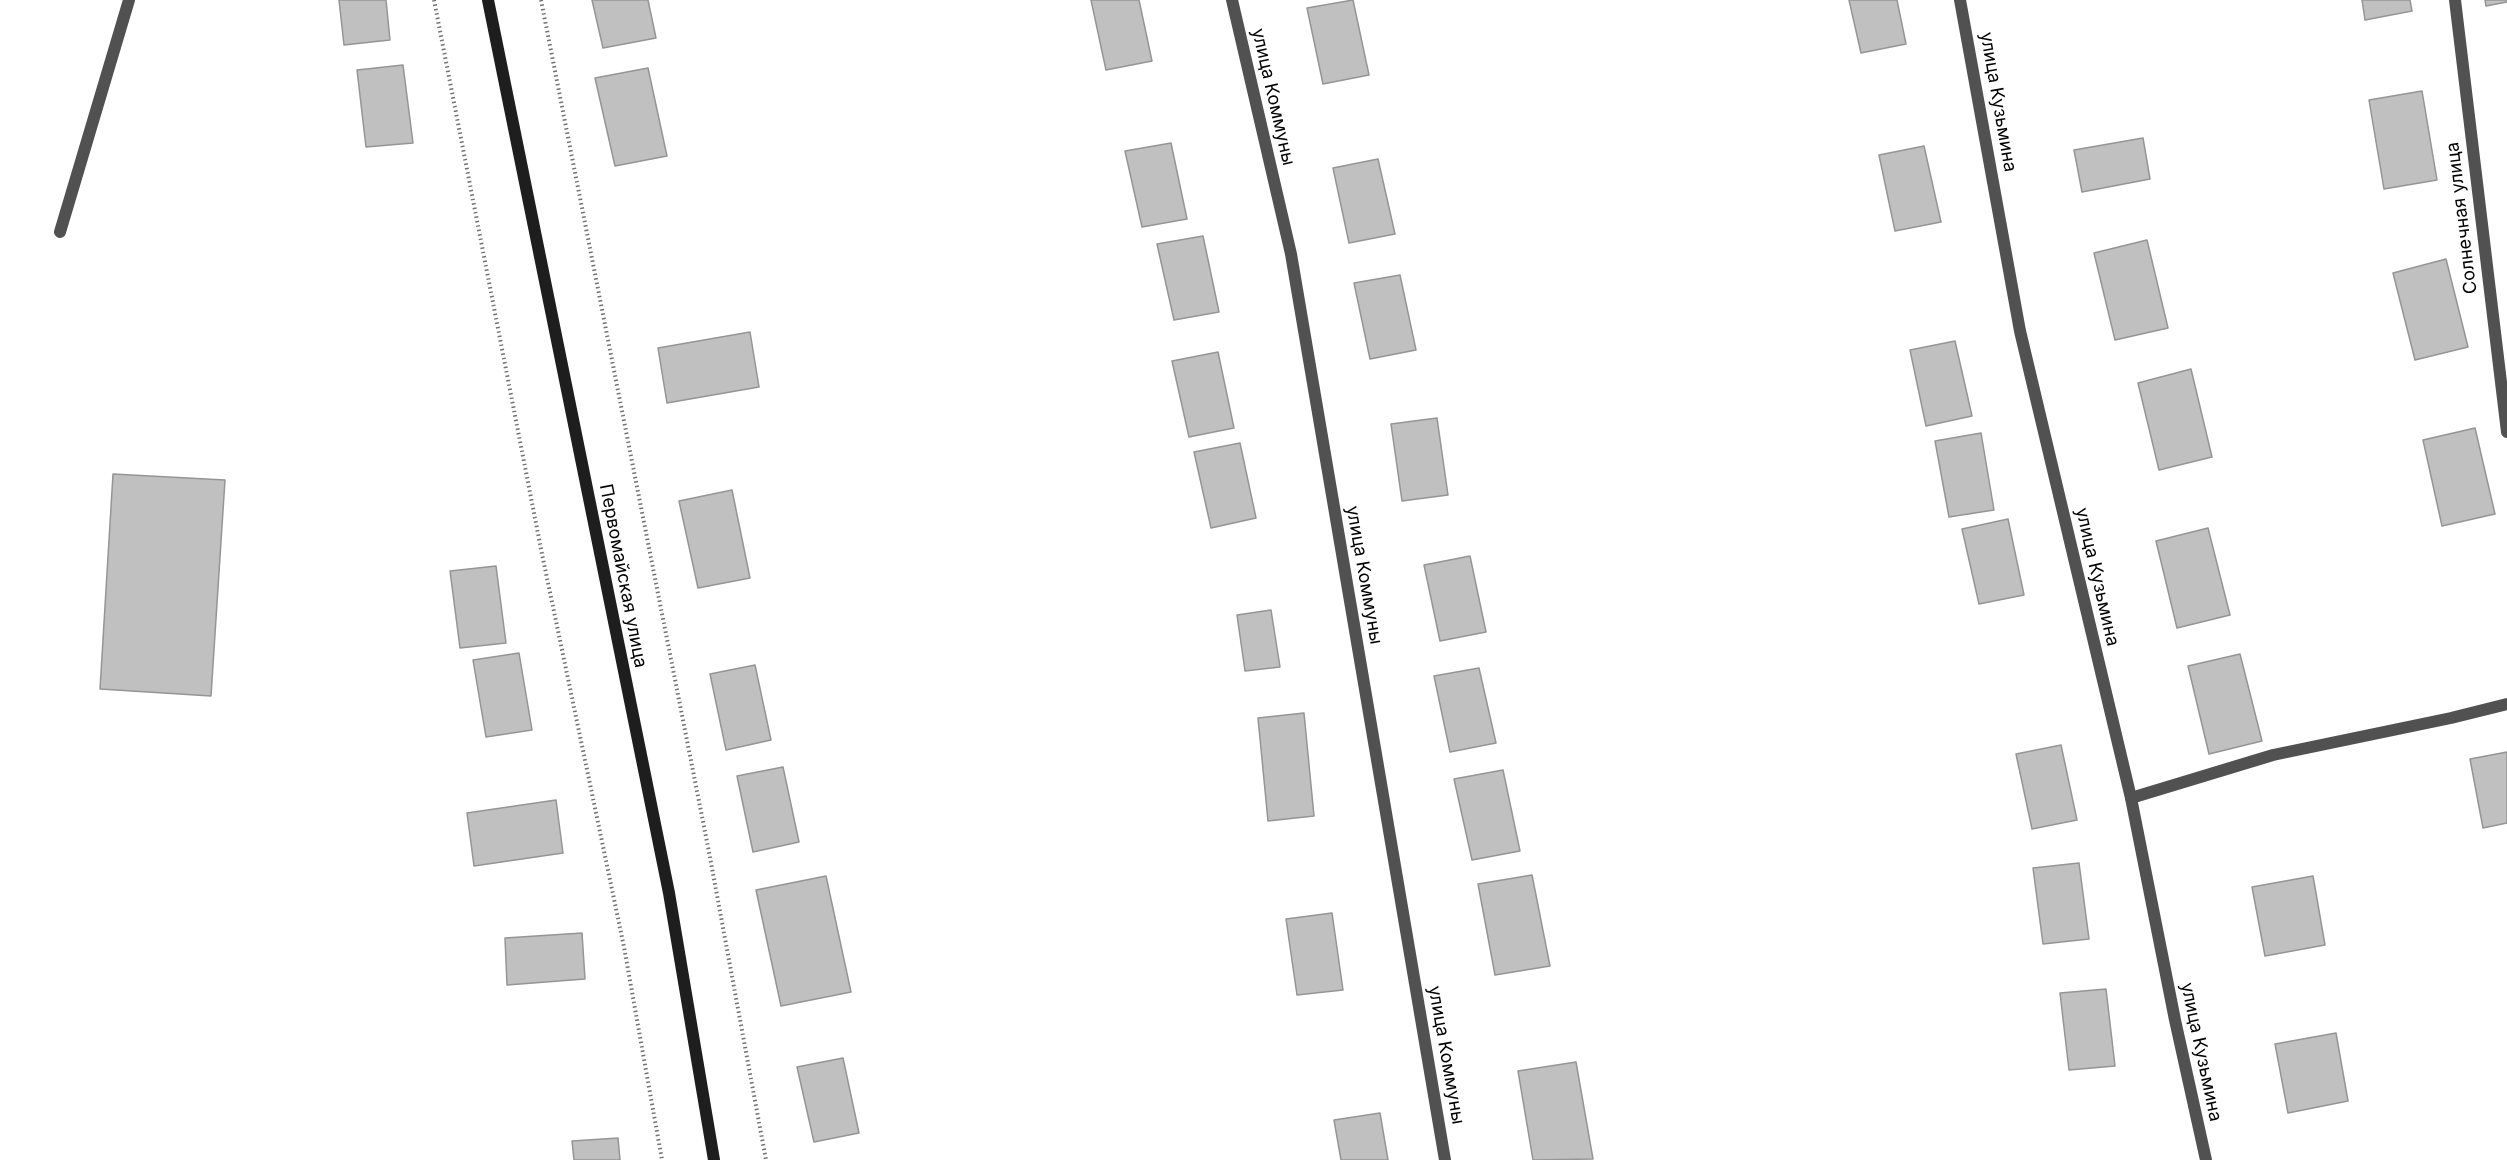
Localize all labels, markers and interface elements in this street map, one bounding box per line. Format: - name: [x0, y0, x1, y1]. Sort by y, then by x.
- street label: улица Коммуны: [1247, 26, 1299, 168]
- street label: улица Кузьмина: [1975, 30, 2021, 174]
- street label: Солнечная улица: [2442, 141, 2482, 295]
- street label: Первомайская улица: [595, 482, 651, 670]
- street label: улица Коммуны: [1341, 504, 1387, 646]
- street label: улица Кузьмина: [2071, 506, 2123, 648]
- street label: улица Кузьмина: [2176, 981, 2226, 1123]
- street label: улица Коммуны: [1423, 984, 1469, 1126]

